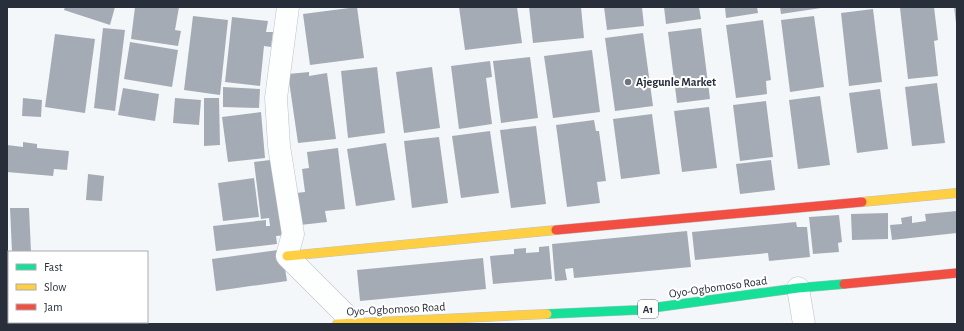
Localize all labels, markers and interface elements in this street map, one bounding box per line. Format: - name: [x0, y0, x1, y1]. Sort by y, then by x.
- place label: Ajegunle Market: [636, 76, 716, 89]
- marker: Ajegunle Market: [623, 77, 633, 87]
- legend: [8, 251, 148, 323]
- text: Fast: [44, 261, 63, 273]
- street label: Oyo-Ogbomoso Road: [668, 274, 768, 301]
- text: Slow: [44, 281, 66, 293]
- street label: Oyo-Ogbomoso Road: [346, 300, 446, 319]
- road number: A1: [638, 300, 658, 318]
- text: Jam: [44, 301, 63, 313]

